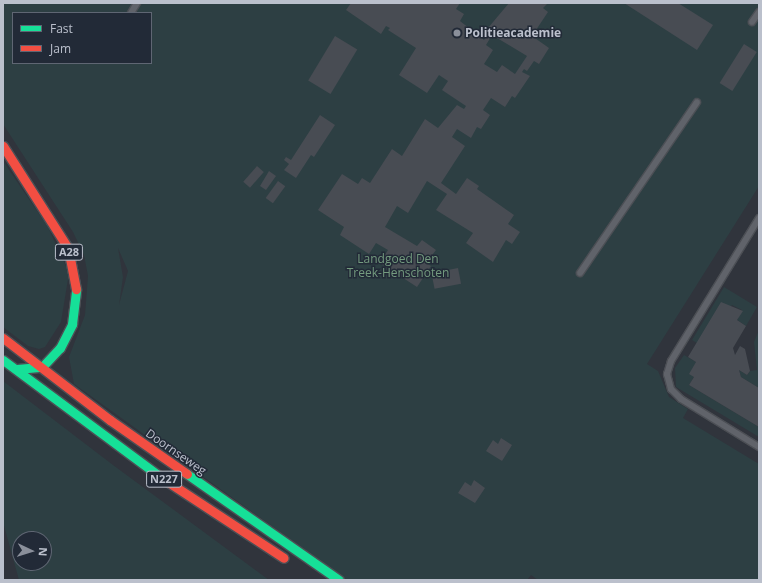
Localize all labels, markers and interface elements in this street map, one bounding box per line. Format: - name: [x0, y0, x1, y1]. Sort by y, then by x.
- legend: [12, 12, 152, 64]
- text: Fast: [50, 20, 73, 37]
- place label: Politieacademie: [465, 26, 561, 40]
- marker: Politieacademie: [452, 28, 462, 38]
- text: Jam: [50, 40, 71, 57]
- road number: A28: [54, 243, 84, 261]
- park label: Landgoed Den Treek-Henschoten: [347, 252, 449, 280]
- street label: Doornseweg: [143, 426, 209, 478]
- road number: N227: [146, 470, 182, 488]
- north arrow: [12, 531, 52, 571]
- text: N: [36, 547, 51, 557]

